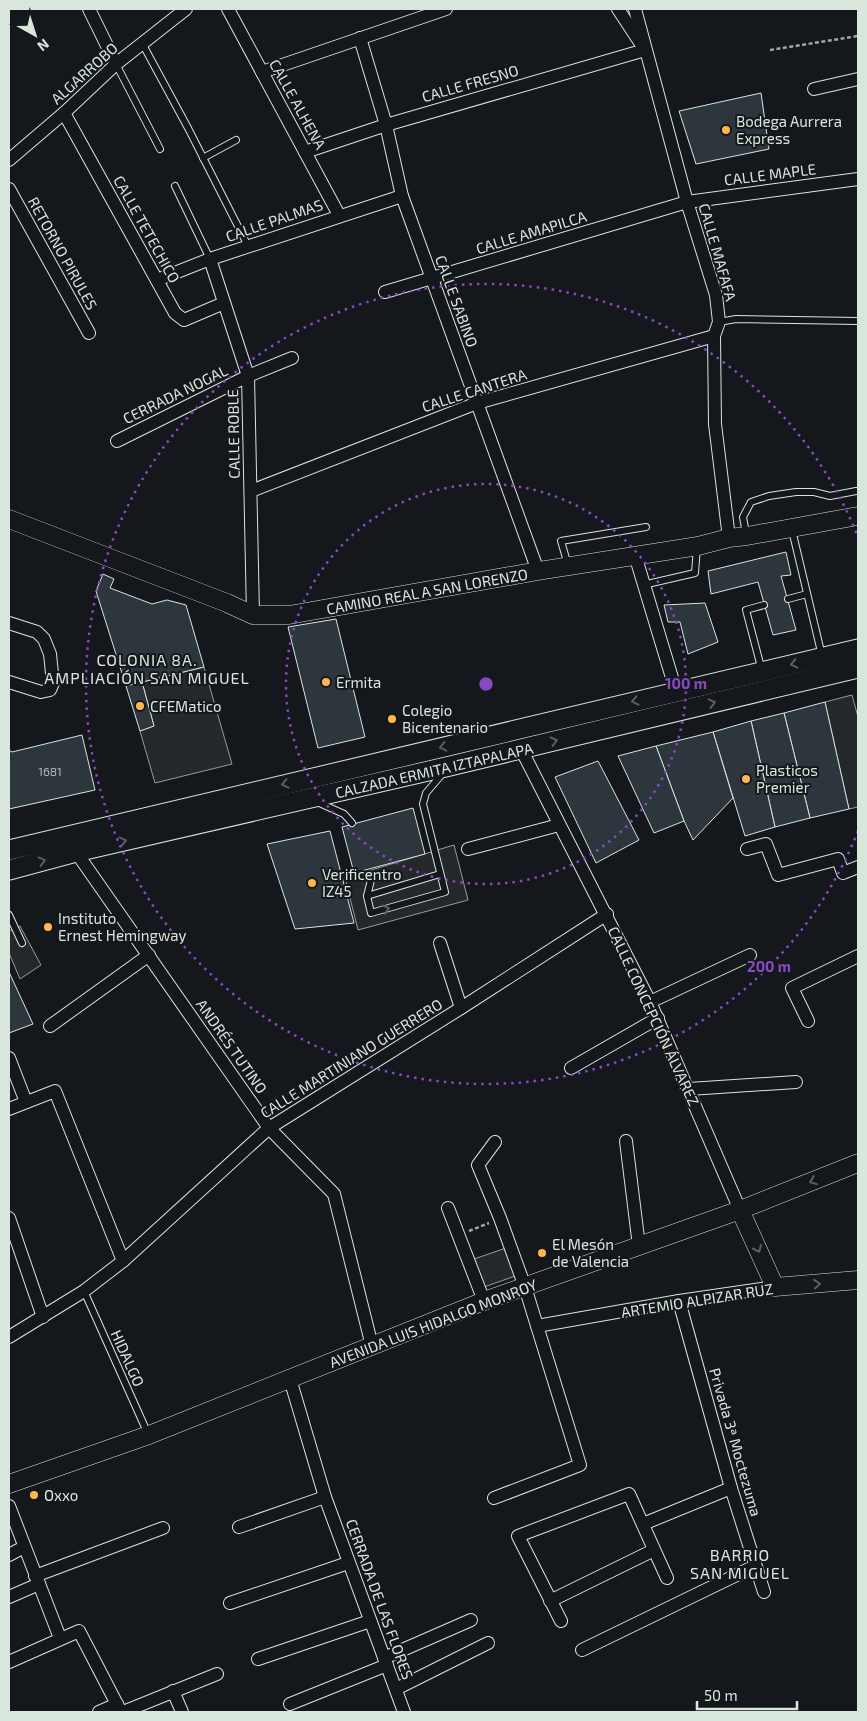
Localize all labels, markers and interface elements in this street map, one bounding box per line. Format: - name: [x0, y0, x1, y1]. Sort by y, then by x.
- north arrow: [10, 10, 60, 60]
- text: N: [34, 36, 53, 55]
- street label: ALGARROBO: [47, 38, 121, 108]
- street label: CALLE ALHENA: [266, 56, 330, 153]
- street label: CALLE FRESNO: [420, 61, 520, 105]
- place label: Bodega Aurrera Express: [736, 112, 842, 147]
- marker: Bodega Aurrera Express: [720, 124, 732, 136]
- street label: CALLE MAPLE: [723, 159, 817, 189]
- street label: CALLE TETECHICO: [110, 172, 184, 286]
- street label: RETORNO PIRULES: [25, 194, 101, 312]
- street label: CALLE PALMAS: [223, 195, 325, 245]
- street label: CALLE MAFAFA: [695, 201, 741, 304]
- street label: CALLE AMAPILCA: [474, 206, 589, 257]
- street label: CALLE SABINO: [432, 253, 482, 349]
- street label: CERRADA NOGAL: [120, 361, 230, 427]
- street label: CALLE CANTERA: [419, 364, 529, 415]
- street label: CALLE ROBLE: [223, 389, 243, 479]
- street label: CAMINO REAL A SAN LORENZO: [325, 564, 529, 618]
- district label: COLONIA 8A. AMPLIACIÓN SAN MIGUEL: [44, 650, 250, 687]
- one-way arrow: [789, 658, 798, 669]
- place label: Ermita: [336, 673, 381, 691]
- text: 100 m: [665, 674, 707, 692]
- centre of rings: [477, 675, 495, 693]
- marker: Ermita: [320, 676, 332, 688]
- one-way arrow: [631, 695, 640, 706]
- place label: CFEMatico: [150, 697, 222, 715]
- one-way arrow: [708, 698, 717, 709]
- marker: CFEMatico: [134, 700, 146, 712]
- place label: Colegio Bicentenario: [402, 701, 488, 736]
- marker: Colegio Bicentenario: [386, 713, 398, 725]
- one-way arrow: [550, 736, 559, 747]
- street label: CALZADA ERMITA IZTAPALAPA: [333, 738, 535, 802]
- one-way arrow: [439, 741, 448, 752]
- place label: Plasticos Premier: [756, 761, 818, 796]
- house number: 1681: [38, 764, 62, 778]
- marker: Plasticos Premier: [740, 773, 752, 785]
- one-way arrow: [281, 778, 290, 789]
- one-way arrow: [119, 836, 128, 847]
- one-way arrow: [38, 856, 47, 867]
- place label: Verificentro IZ45: [322, 865, 402, 900]
- marker: Verificentro IZ45: [306, 877, 318, 889]
- one-way arrow: [381, 904, 390, 914]
- place label: Instituto Ernest Hemingway: [58, 909, 186, 944]
- marker: Instituto Ernest Hemingway: [42, 921, 54, 933]
- street label: CALLE CONCEPCIÓN ÁLVAREZ: [604, 923, 704, 1109]
- text: 200 m: [747, 957, 791, 975]
- street label: CALLE MARTINIANO GUERRERO: [257, 994, 445, 1122]
- street label: ANDRÉS TUTINO: [193, 995, 271, 1097]
- one-way arrow: [809, 1174, 818, 1185]
- place label: El Mesón de Valencia: [552, 1235, 629, 1270]
- one-way arrow: [751, 1243, 761, 1252]
- marker: El Mesón de Valencia: [536, 1247, 548, 1259]
- street label: AVENIDA LUIS HIDALGO MONROY: [327, 1275, 540, 1371]
- one-way arrow: [813, 1278, 821, 1289]
- street label: ARTEMIO ALPIZAR RUZ: [620, 1279, 774, 1321]
- street label: HIDALGO: [108, 1327, 148, 1389]
- street label: Privada 3ª Moctezuma: [706, 1366, 766, 1518]
- place label: Oxxo: [44, 1486, 78, 1504]
- marker: Oxxo: [28, 1489, 40, 1501]
- street label: CERRADA DE LAS FLORES: [343, 1516, 417, 1682]
- district label: BARRIO SAN MIGUEL: [690, 1545, 790, 1582]
- scale bar: [697, 1678, 797, 1710]
- text: 50 m: [704, 1686, 738, 1704]

